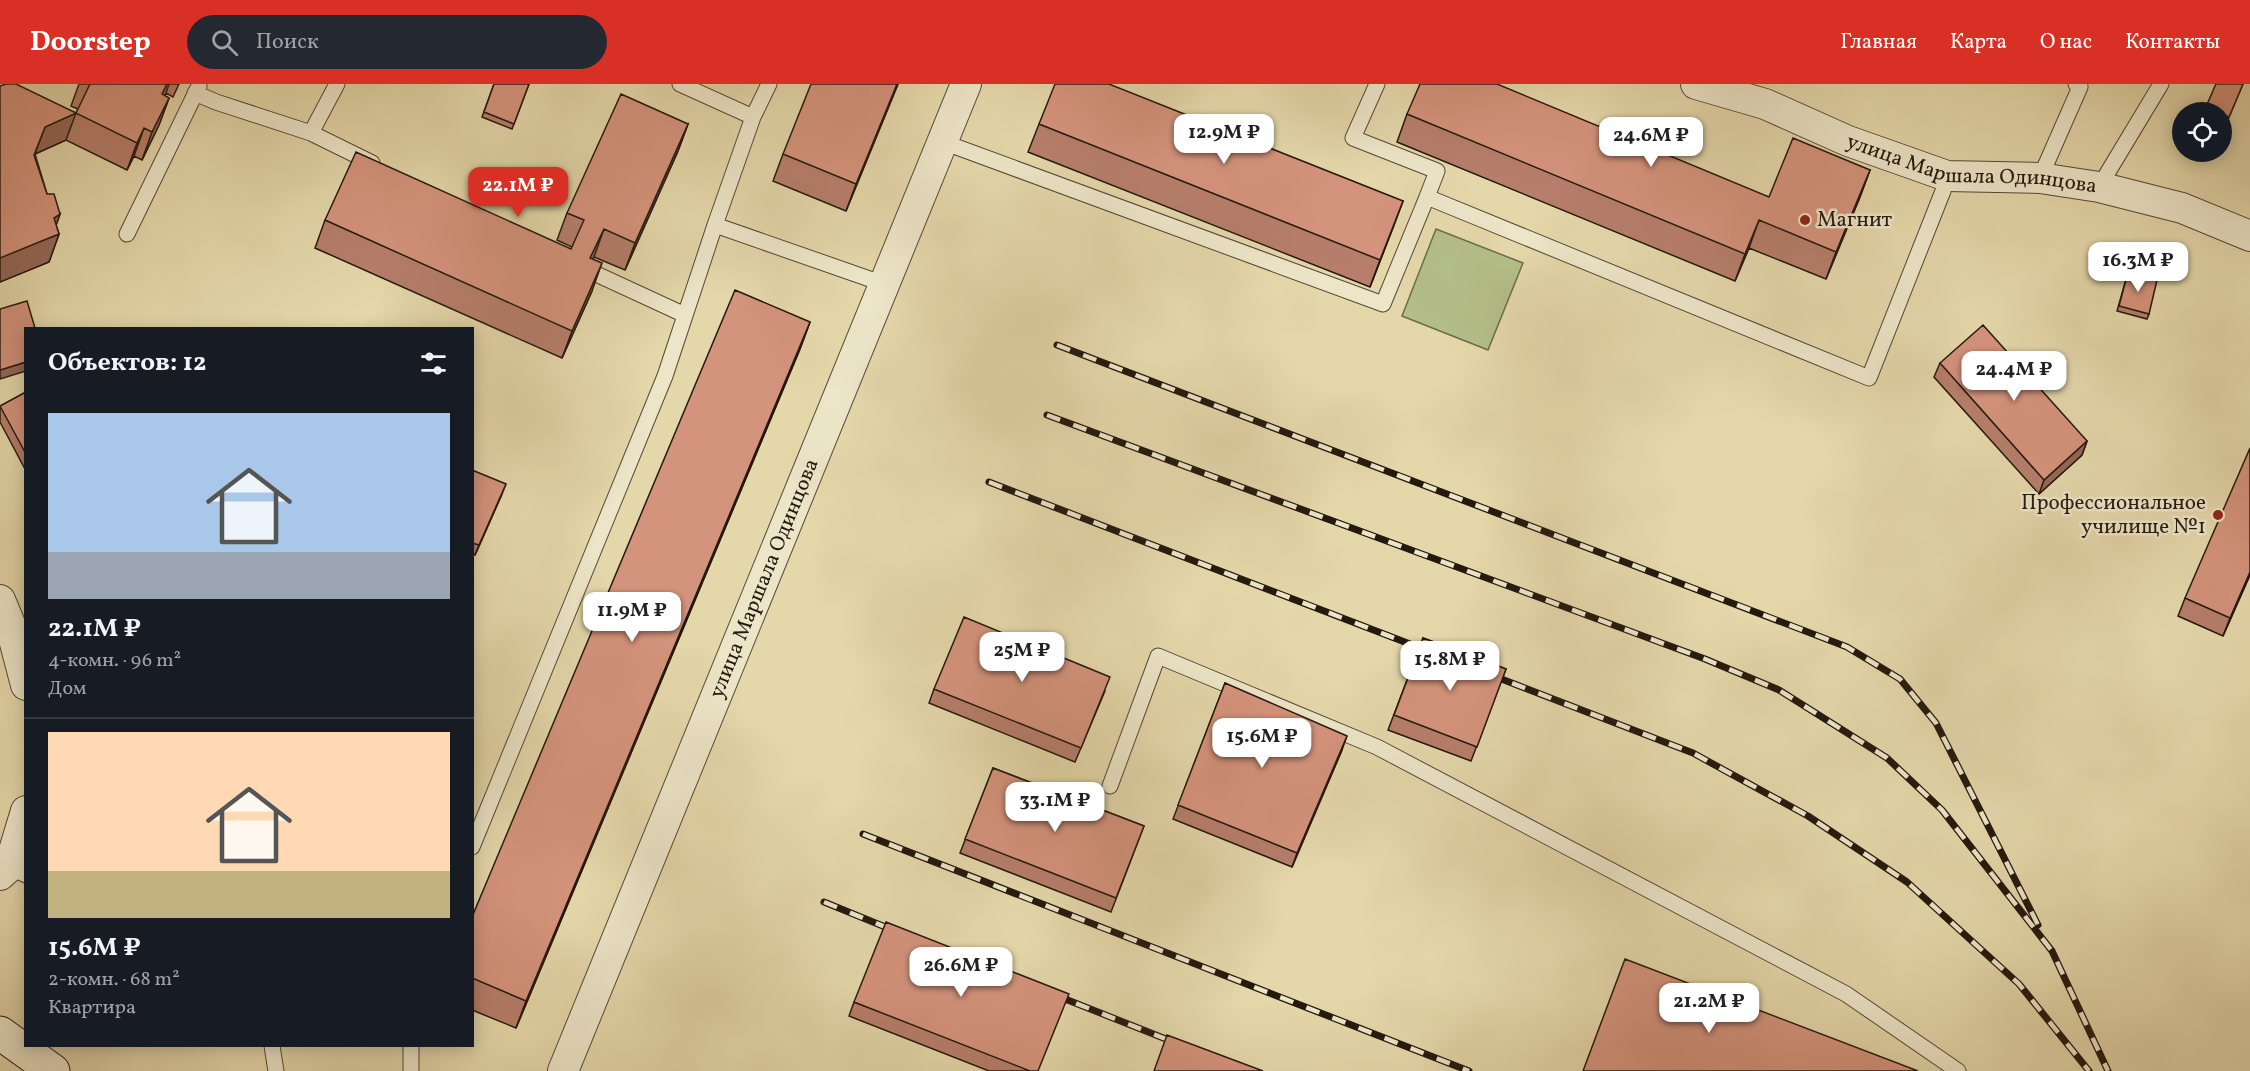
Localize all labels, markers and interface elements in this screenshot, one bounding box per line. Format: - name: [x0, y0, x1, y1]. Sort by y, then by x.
- search box: [187, 15, 607, 69]
- text: Doorstep: [30, 23, 151, 62]
- icon: search: [208, 26, 241, 59]
- text: Поиск: [256, 27, 319, 58]
- text: Главная: [1840, 28, 1917, 57]
- text: Карта: [1950, 28, 2007, 57]
- text: О нас: [2040, 28, 2092, 57]
- text: Контакты: [2125, 28, 2220, 57]
- map controls: [2172, 102, 2232, 162]
- button: locate: [2172, 102, 2232, 162]
- pin: 12.9M ₽: [1169, 114, 1279, 165]
- pin: 24.6M ₽: [1596, 117, 1706, 168]
- text: 12.9M ₽: [1188, 119, 1260, 147]
- text: 24.6M ₽: [1613, 122, 1689, 150]
- street label: улица Маршала Одинцова: [1842, 127, 2099, 201]
- pin: 22.1M ₽: [463, 167, 573, 218]
- text: 22.1M ₽: [482, 172, 554, 200]
- place label: Магнит: [1817, 206, 1893, 235]
- marker: Магнит: [1798, 213, 1812, 227]
- pin: 16.3M ₽: [2083, 242, 2193, 293]
- text: 16.3M ₽: [2102, 247, 2174, 275]
- text: Объектов: 12: [48, 345, 206, 381]
- icon: filters: [417, 347, 450, 380]
- pin: 24.4M ₽: [1959, 351, 2069, 402]
- text: 24.4M ₽: [1975, 356, 2053, 384]
- icon: home: [195, 452, 303, 560]
- street label: улица Маршала Одинцова: [702, 454, 826, 703]
- place label: Профессиональное училище №1: [2021, 489, 2206, 542]
- marker: Профессиональное училище №1: [2211, 508, 2225, 522]
- pin: 11.9M ₽: [577, 592, 687, 643]
- text: 11.9M ₽: [597, 597, 667, 625]
- text: 22.1M ₽: [48, 611, 141, 647]
- pin: 25M ₽: [980, 632, 1064, 683]
- text: 25M ₽: [993, 637, 1051, 665]
- pin: 15.8M ₽: [1395, 641, 1505, 692]
- text: 15.8M ₽: [1414, 646, 1486, 674]
- text: 4-комн. · 96 m²: [48, 647, 181, 675]
- text: Дом: [48, 675, 87, 703]
- pin: 15.6M ₽: [1207, 718, 1317, 769]
- text: 15.6M ₽: [1226, 723, 1298, 751]
- icon: home: [195, 771, 303, 879]
- pin: 33.1M ₽: [1000, 782, 1110, 833]
- text: 33.1M ₽: [1019, 787, 1091, 815]
- text: 15.6M ₽: [48, 930, 141, 966]
- pin: 26.6M ₽: [906, 947, 1016, 998]
- text: 26.6M ₽: [923, 952, 999, 980]
- text: 2-комн. · 68 m²: [48, 966, 180, 994]
- pin: 21.2M ₽: [1654, 983, 1764, 1034]
- text: 21.2M ₽: [1673, 988, 1745, 1016]
- text: Квартира: [48, 994, 136, 1022]

